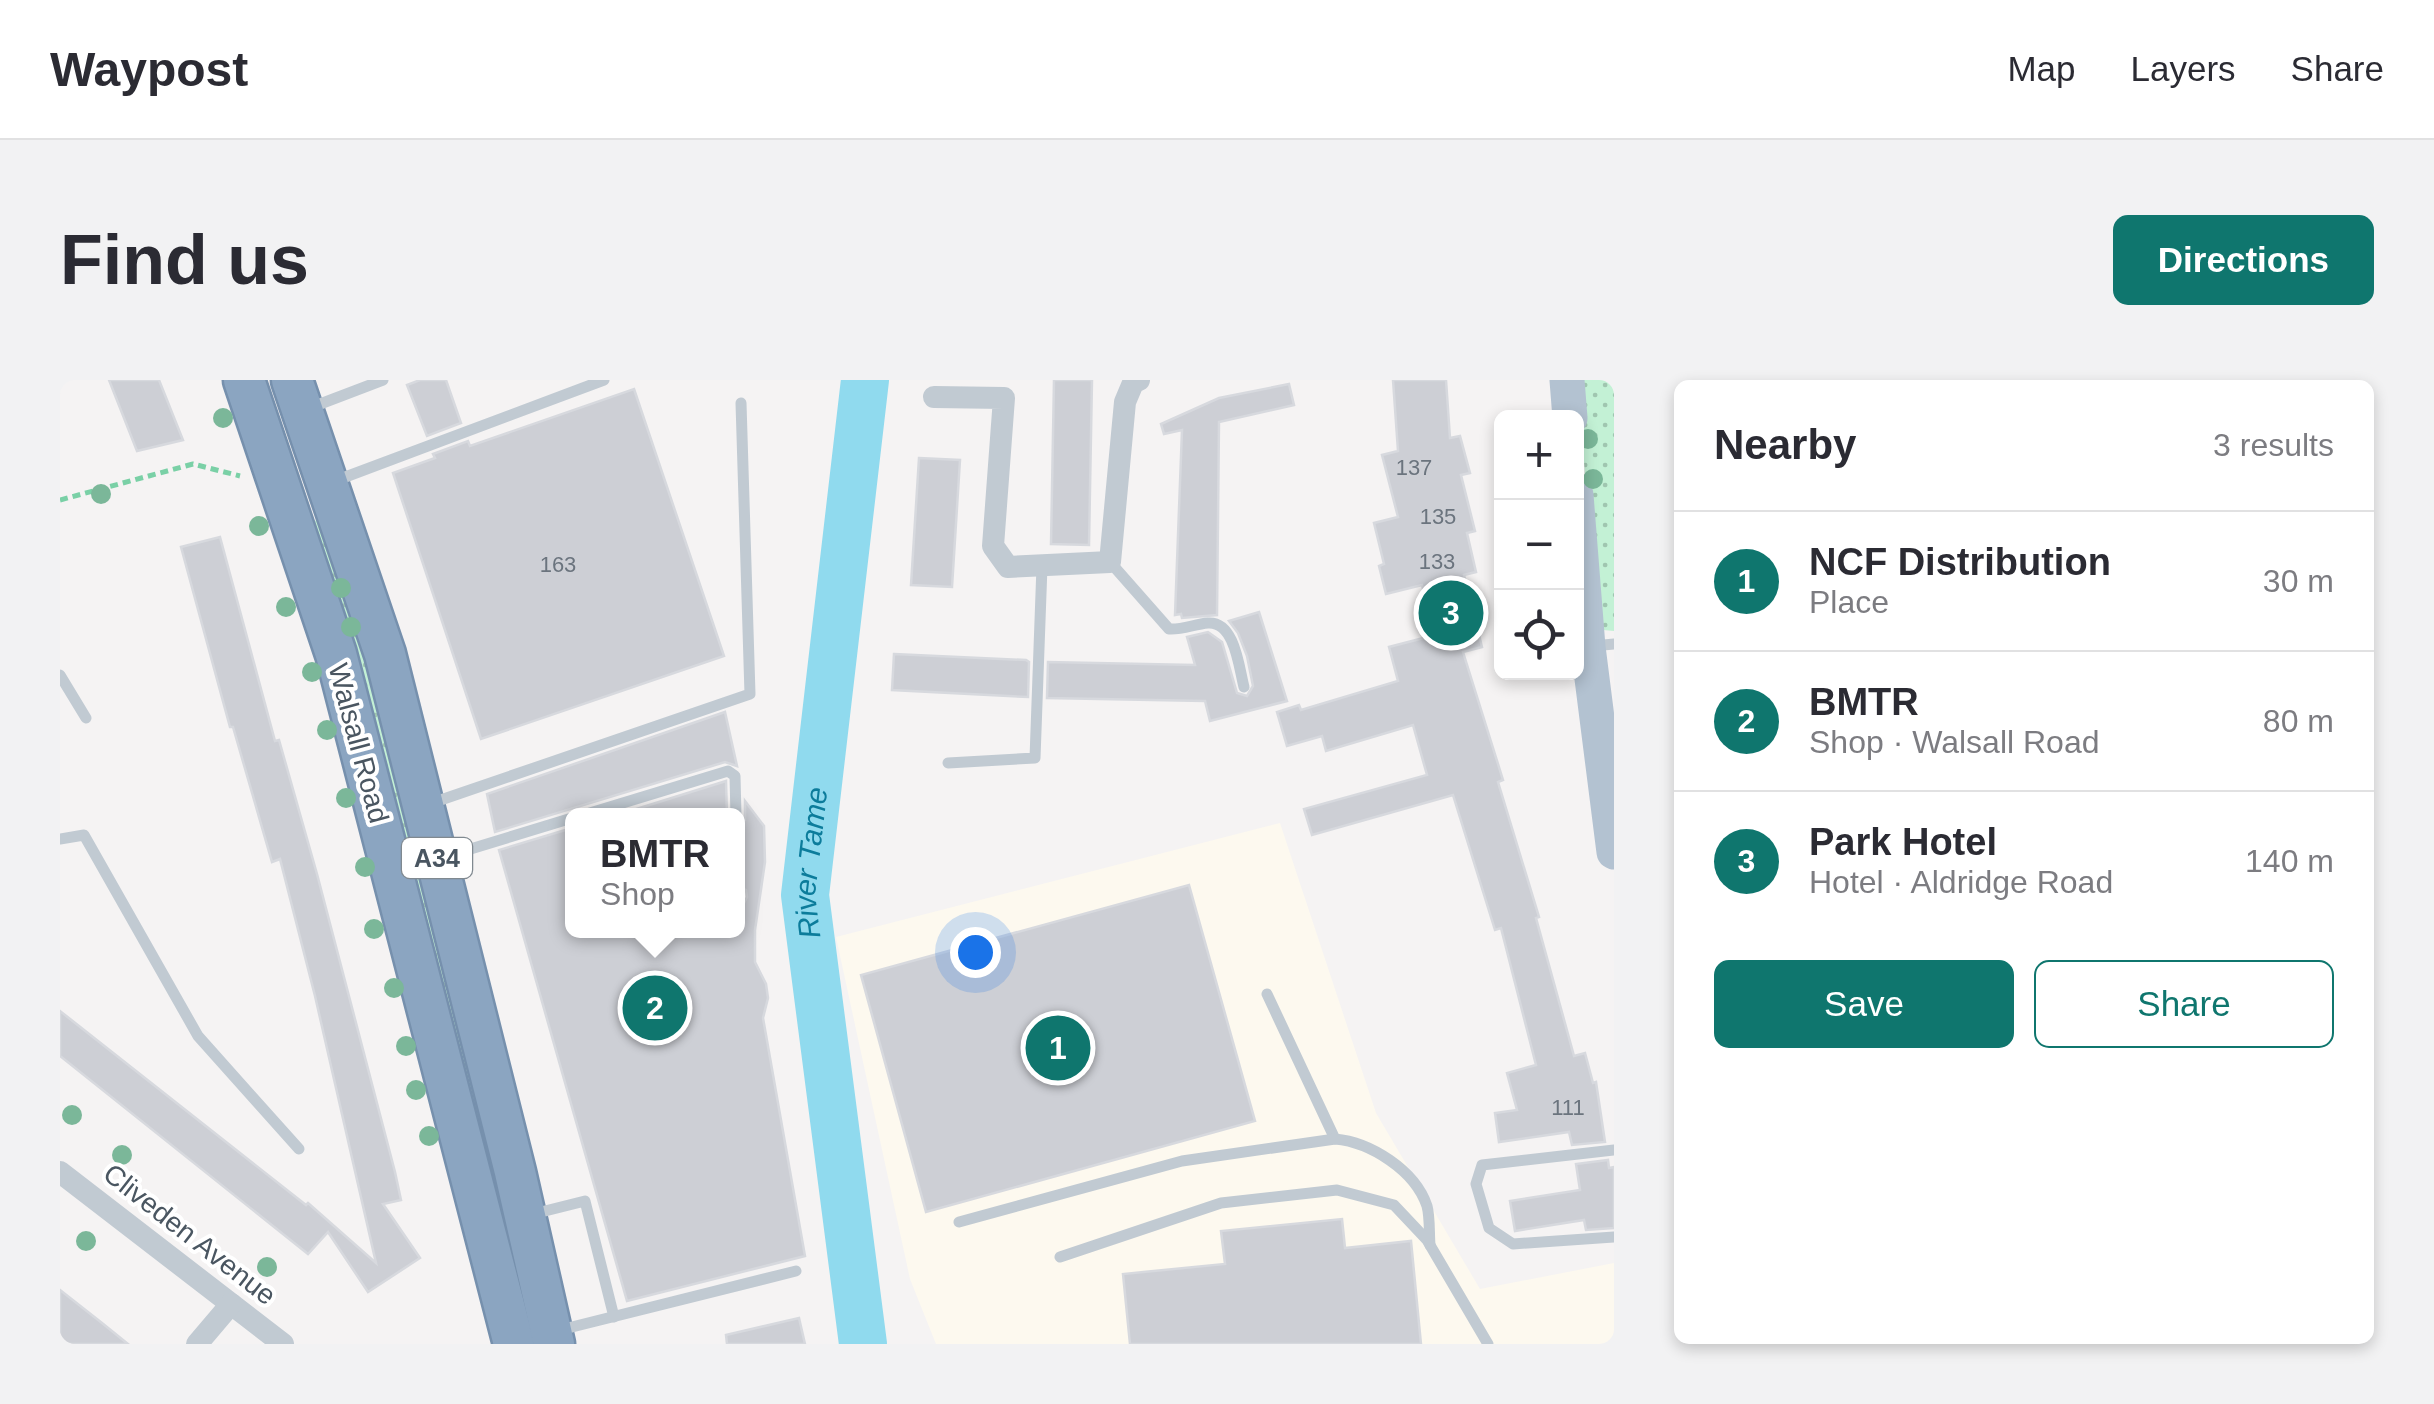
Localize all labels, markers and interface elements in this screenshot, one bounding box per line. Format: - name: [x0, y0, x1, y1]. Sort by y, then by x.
- text: Waypost: [50, 43, 248, 96]
- text: Map: [2007, 49, 2076, 88]
- text: Layers: [2131, 49, 2236, 88]
- text: Share: [2291, 49, 2384, 88]
- button: Directions: [2113, 215, 2374, 305]
- text: Find us: [60, 221, 309, 299]
- map controls: [1494, 410, 1584, 680]
- button: +: [1494, 410, 1584, 500]
- text: Nearby: [1714, 421, 1856, 468]
- text: 3 results: [2213, 427, 2334, 463]
- house number: 137: [1396, 455, 1432, 480]
- button: −: [1494, 500, 1584, 590]
- house number: 135: [1420, 504, 1456, 529]
- text: NCF Distribution: [1809, 541, 2111, 583]
- house number: 133: [1419, 549, 1455, 574]
- house number: 163: [540, 552, 576, 577]
- text: 1: [1738, 563, 1755, 599]
- text: 30 m: [2263, 563, 2334, 599]
- pin: 3: [1418, 576, 1484, 650]
- text: Place: [1809, 584, 1889, 620]
- button: locate: [1494, 590, 1584, 680]
- street label: Walsall Road: [322, 660, 395, 826]
- text: BMTR: [1809, 681, 1919, 723]
- text: 2: [1738, 703, 1755, 739]
- text: 80 m: [2263, 703, 2334, 739]
- text: Shop · Walsall Road: [1809, 724, 2100, 760]
- water label: River Tame: [788, 785, 833, 941]
- popup: [565, 808, 745, 938]
- text: Park Hotel: [1809, 821, 1997, 863]
- text: BMTR: [600, 833, 710, 875]
- road number: A34: [402, 838, 472, 878]
- text: 3: [1738, 843, 1755, 879]
- text: 140 m: [2245, 843, 2334, 879]
- text: Hotel · Aldridge Road: [1809, 864, 2113, 900]
- text: Shop: [600, 876, 675, 912]
- your location: [950, 927, 1001, 978]
- button: Save: [1714, 960, 2014, 1048]
- button: Share: [2034, 960, 2334, 1048]
- pin: 2: [622, 970, 688, 1046]
- pin: 1: [1026, 1010, 1090, 1086]
- house number: 111: [1551, 1095, 1585, 1120]
- street label: Cliveden Avenue: [98, 1158, 282, 1311]

